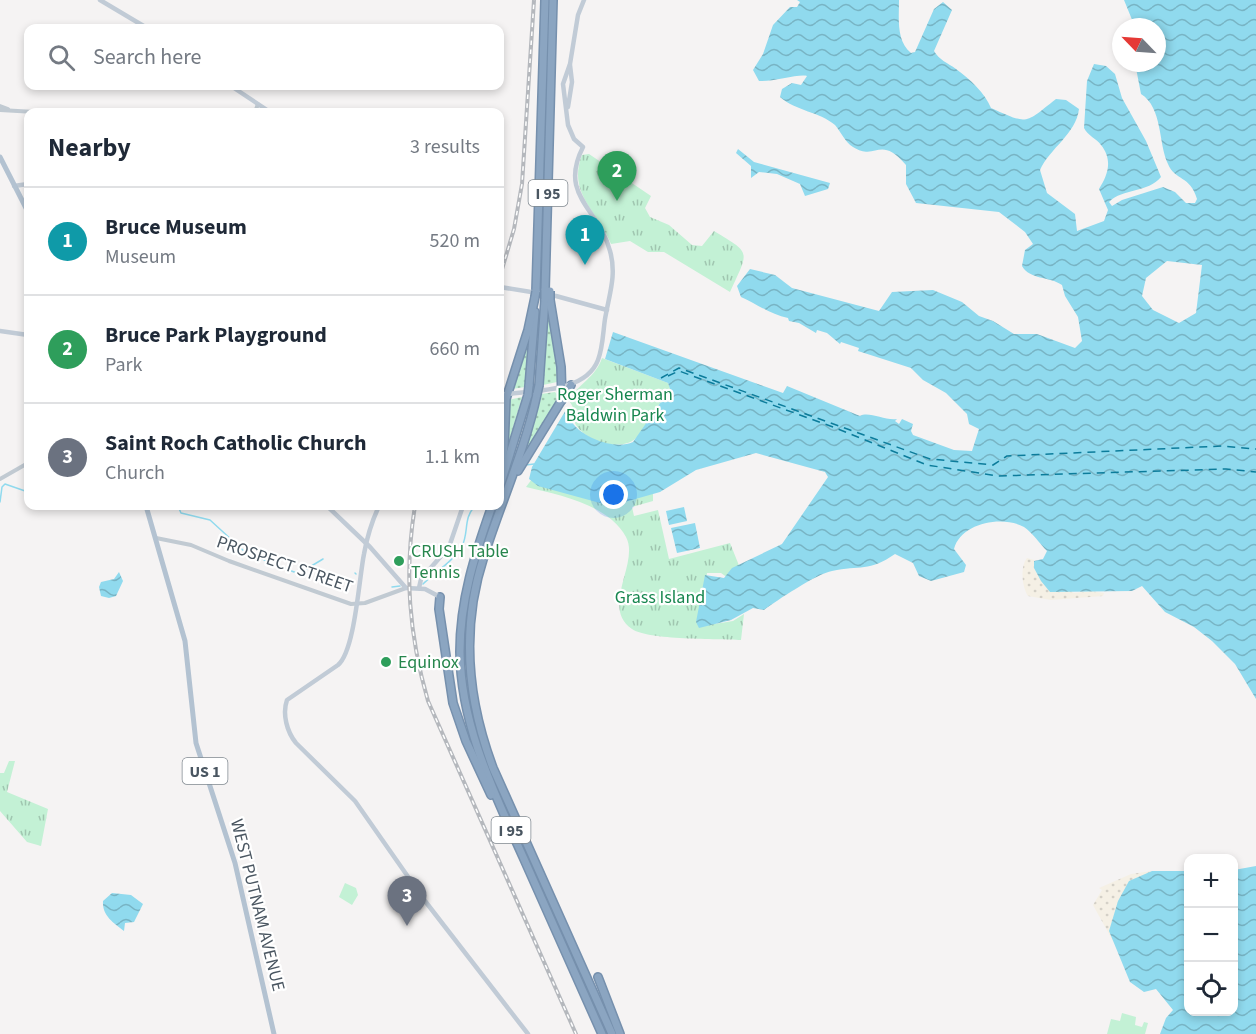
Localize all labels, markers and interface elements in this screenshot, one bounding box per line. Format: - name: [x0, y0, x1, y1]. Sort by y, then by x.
- north arrow: [1112, 18, 1166, 72]
- search box: [24, 24, 504, 90]
- icon: search: [45, 41, 78, 74]
- text: Search here: [93, 41, 201, 73]
- text: Nearby: [48, 129, 131, 166]
- text: 3 results: [410, 133, 480, 161]
- pin: 2: [598, 152, 636, 201]
- road number: I 95: [528, 180, 568, 206]
- text: Bruce Museum: [105, 211, 247, 243]
- pin: 1: [566, 216, 604, 265]
- text: 1: [62, 227, 73, 255]
- text: 520 m: [430, 227, 480, 255]
- text: Museum: [105, 243, 176, 271]
- text: Bruce Park Playground: [105, 319, 327, 351]
- text: 2: [62, 335, 73, 363]
- text: 660 m: [430, 335, 480, 363]
- text: Park: [105, 351, 142, 379]
- park label: Roger Sherman Baldwin Park: [557, 382, 673, 428]
- text: Saint Roch Catholic Church: [105, 427, 367, 459]
- text: 3: [62, 443, 73, 471]
- text: 1.1 km: [425, 443, 480, 471]
- text: Church: [105, 459, 165, 487]
- your location: [599, 480, 628, 509]
- street label: PROSPECT STREET: [213, 529, 357, 600]
- place label: CRUSH Table Tennis: [411, 539, 509, 585]
- marker: CRUSH Table Tennis: [392, 554, 406, 568]
- park label: Grass Island: [615, 585, 705, 610]
- place label: Equinox: [398, 650, 459, 675]
- marker: Equinox: [379, 655, 393, 669]
- road number: US 1: [182, 758, 228, 784]
- street label: WEST PUTNAM AVENUE: [224, 816, 291, 994]
- road number: I 95: [492, 817, 530, 843]
- map controls: [1184, 854, 1238, 1016]
- button: +: [1184, 854, 1238, 908]
- pin: 3: [388, 876, 426, 926]
- button: −: [1184, 908, 1238, 962]
- button: locate: [1184, 962, 1238, 1016]

